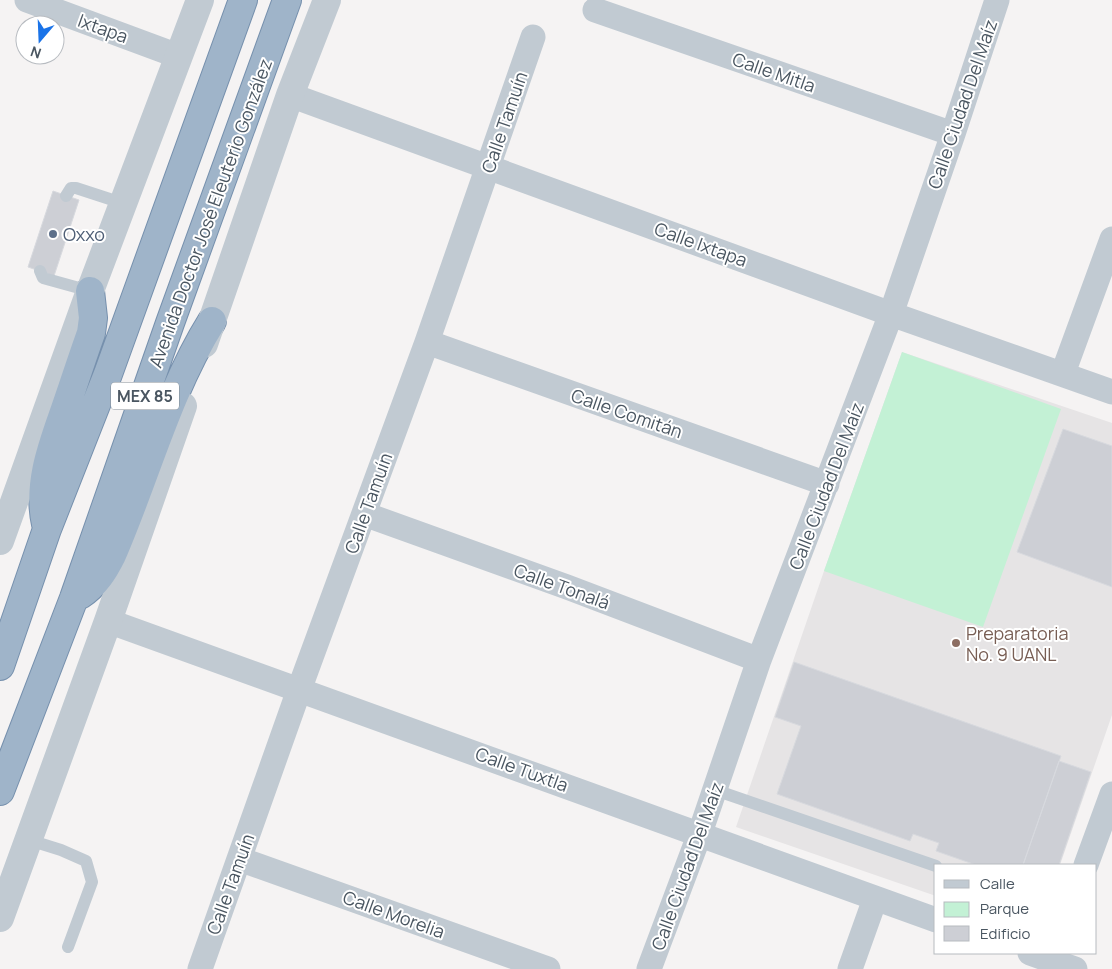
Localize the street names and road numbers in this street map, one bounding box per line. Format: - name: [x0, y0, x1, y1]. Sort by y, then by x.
- street label: Ixtapa: [75, 8, 131, 48]
- street label: Calle Ciudad Del Maíz: [922, 16, 1002, 192]
- street label: Calle Mitla: [729, 47, 819, 97]
- street label: Avenida Doctor José Eleuterio González: [143, 55, 277, 371]
- street label: Calle Tamuín: [475, 68, 533, 176]
- street label: Calle Ixtapa: [651, 216, 751, 272]
- road number: MEX 85: [111, 382, 179, 410]
- street label: Calle Comitán: [568, 383, 686, 443]
- street label: Calle Ciudad Del Maíz: [783, 399, 869, 573]
- street label: Calle Tamuín: [339, 449, 397, 557]
- street label: Calle Tonalá: [511, 558, 613, 614]
- street label: Calle Tuxtla: [472, 741, 572, 797]
- street label: Calle Ciudad Del Maíz: [645, 779, 729, 953]
- street label: Calle Tamuín: [201, 830, 259, 938]
- street label: Calle Morelia: [340, 885, 448, 943]

